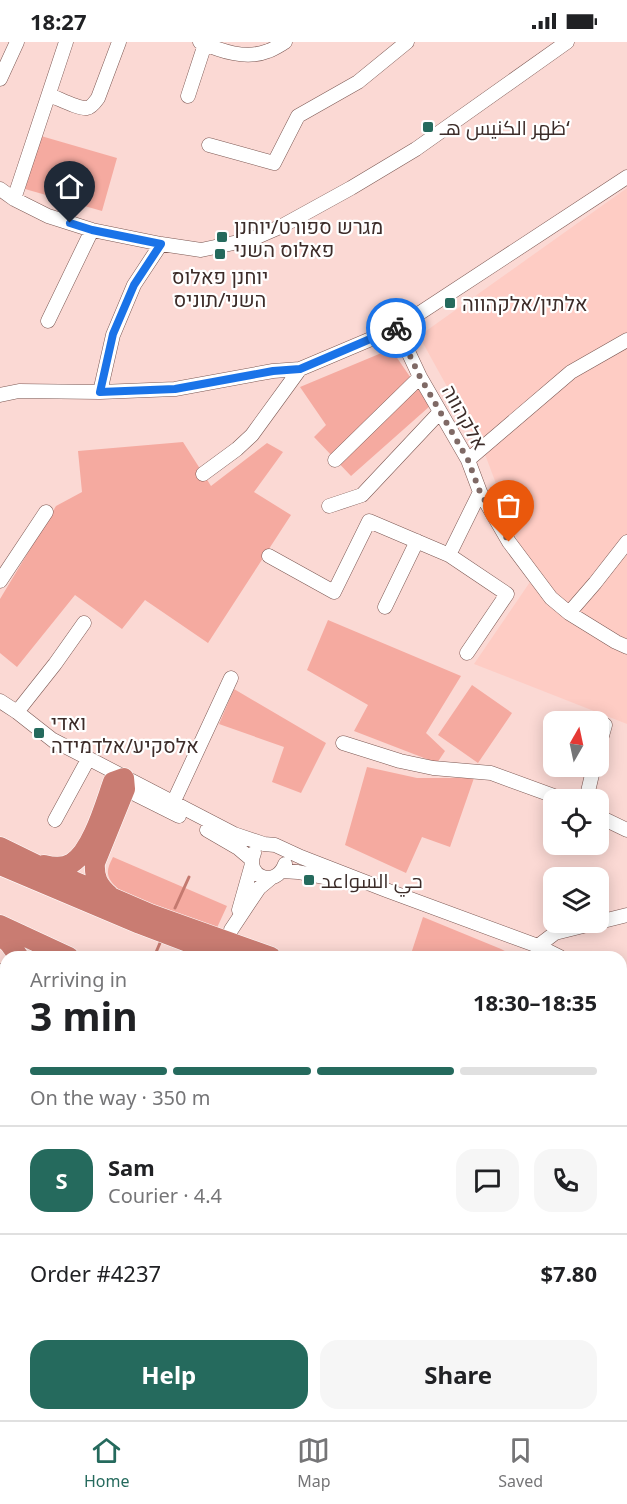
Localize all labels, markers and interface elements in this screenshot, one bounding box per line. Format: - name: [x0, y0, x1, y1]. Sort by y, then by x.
- text: 18:27: [30, 6, 87, 36]
- place label: ظهر الكنيس هـ‘: [439, 114, 570, 141]
- marker: ظهر الكنيس هـ‘: [421, 120, 435, 134]
- pin: [44, 161, 95, 223]
- icon: home: [53, 170, 86, 203]
- place label: מגרש ספורט/יוחנן פאלוס השני: [234, 213, 383, 263]
- marker: מגרש ספורט/יוחנן פאלוס השני: [215, 230, 229, 244]
- marker: יוחנן פאלוס השני/תוניס: [213, 247, 227, 261]
- place label: יוחנן פאלוס השני/תוניס: [172, 263, 268, 313]
- place label: אלתין/אלקהווה: [462, 290, 588, 317]
- marker: אלתין/אלקהווה: [443, 296, 457, 310]
- courier: [366, 298, 426, 358]
- icon: bike: [380, 312, 413, 345]
- street label: אלקהווה: [436, 379, 494, 455]
- pin: [483, 480, 534, 542]
- icon: bag: [492, 489, 525, 522]
- place label: ואדי אלסקיע/אלדמידה: [51, 709, 199, 759]
- north arrow: [543, 711, 609, 777]
- map controls: [543, 711, 609, 933]
- marker: ואדי אלסקיע/אלדמידה: [32, 726, 46, 740]
- button: locate: [543, 789, 609, 855]
- place label: حي السواعد: [321, 867, 423, 897]
- button: layers: [543, 867, 609, 933]
- marker: حي السواعد: [302, 873, 316, 887]
- text: Arriving in: [30, 966, 127, 993]
- text: 18:30–18:35: [473, 987, 597, 1017]
- text: 3 min: [30, 989, 137, 1042]
- text: On the way · 350 m: [30, 1084, 210, 1111]
- button: chat: [456, 1149, 519, 1212]
- button: phone: [534, 1149, 597, 1212]
- text: Sam: [108, 1152, 155, 1182]
- text: S: [55, 1165, 68, 1195]
- text: Courier · 4.4: [108, 1182, 222, 1209]
- text: Order #4237: [30, 1258, 161, 1288]
- text: $7.80: [540, 1258, 597, 1288]
- button: Help: [30, 1340, 308, 1409]
- button: Share: [320, 1340, 597, 1409]
- tab: Home: [84, 1434, 129, 1492]
- tab: Map: [297, 1434, 331, 1492]
- tab: Saved: [498, 1434, 543, 1492]

